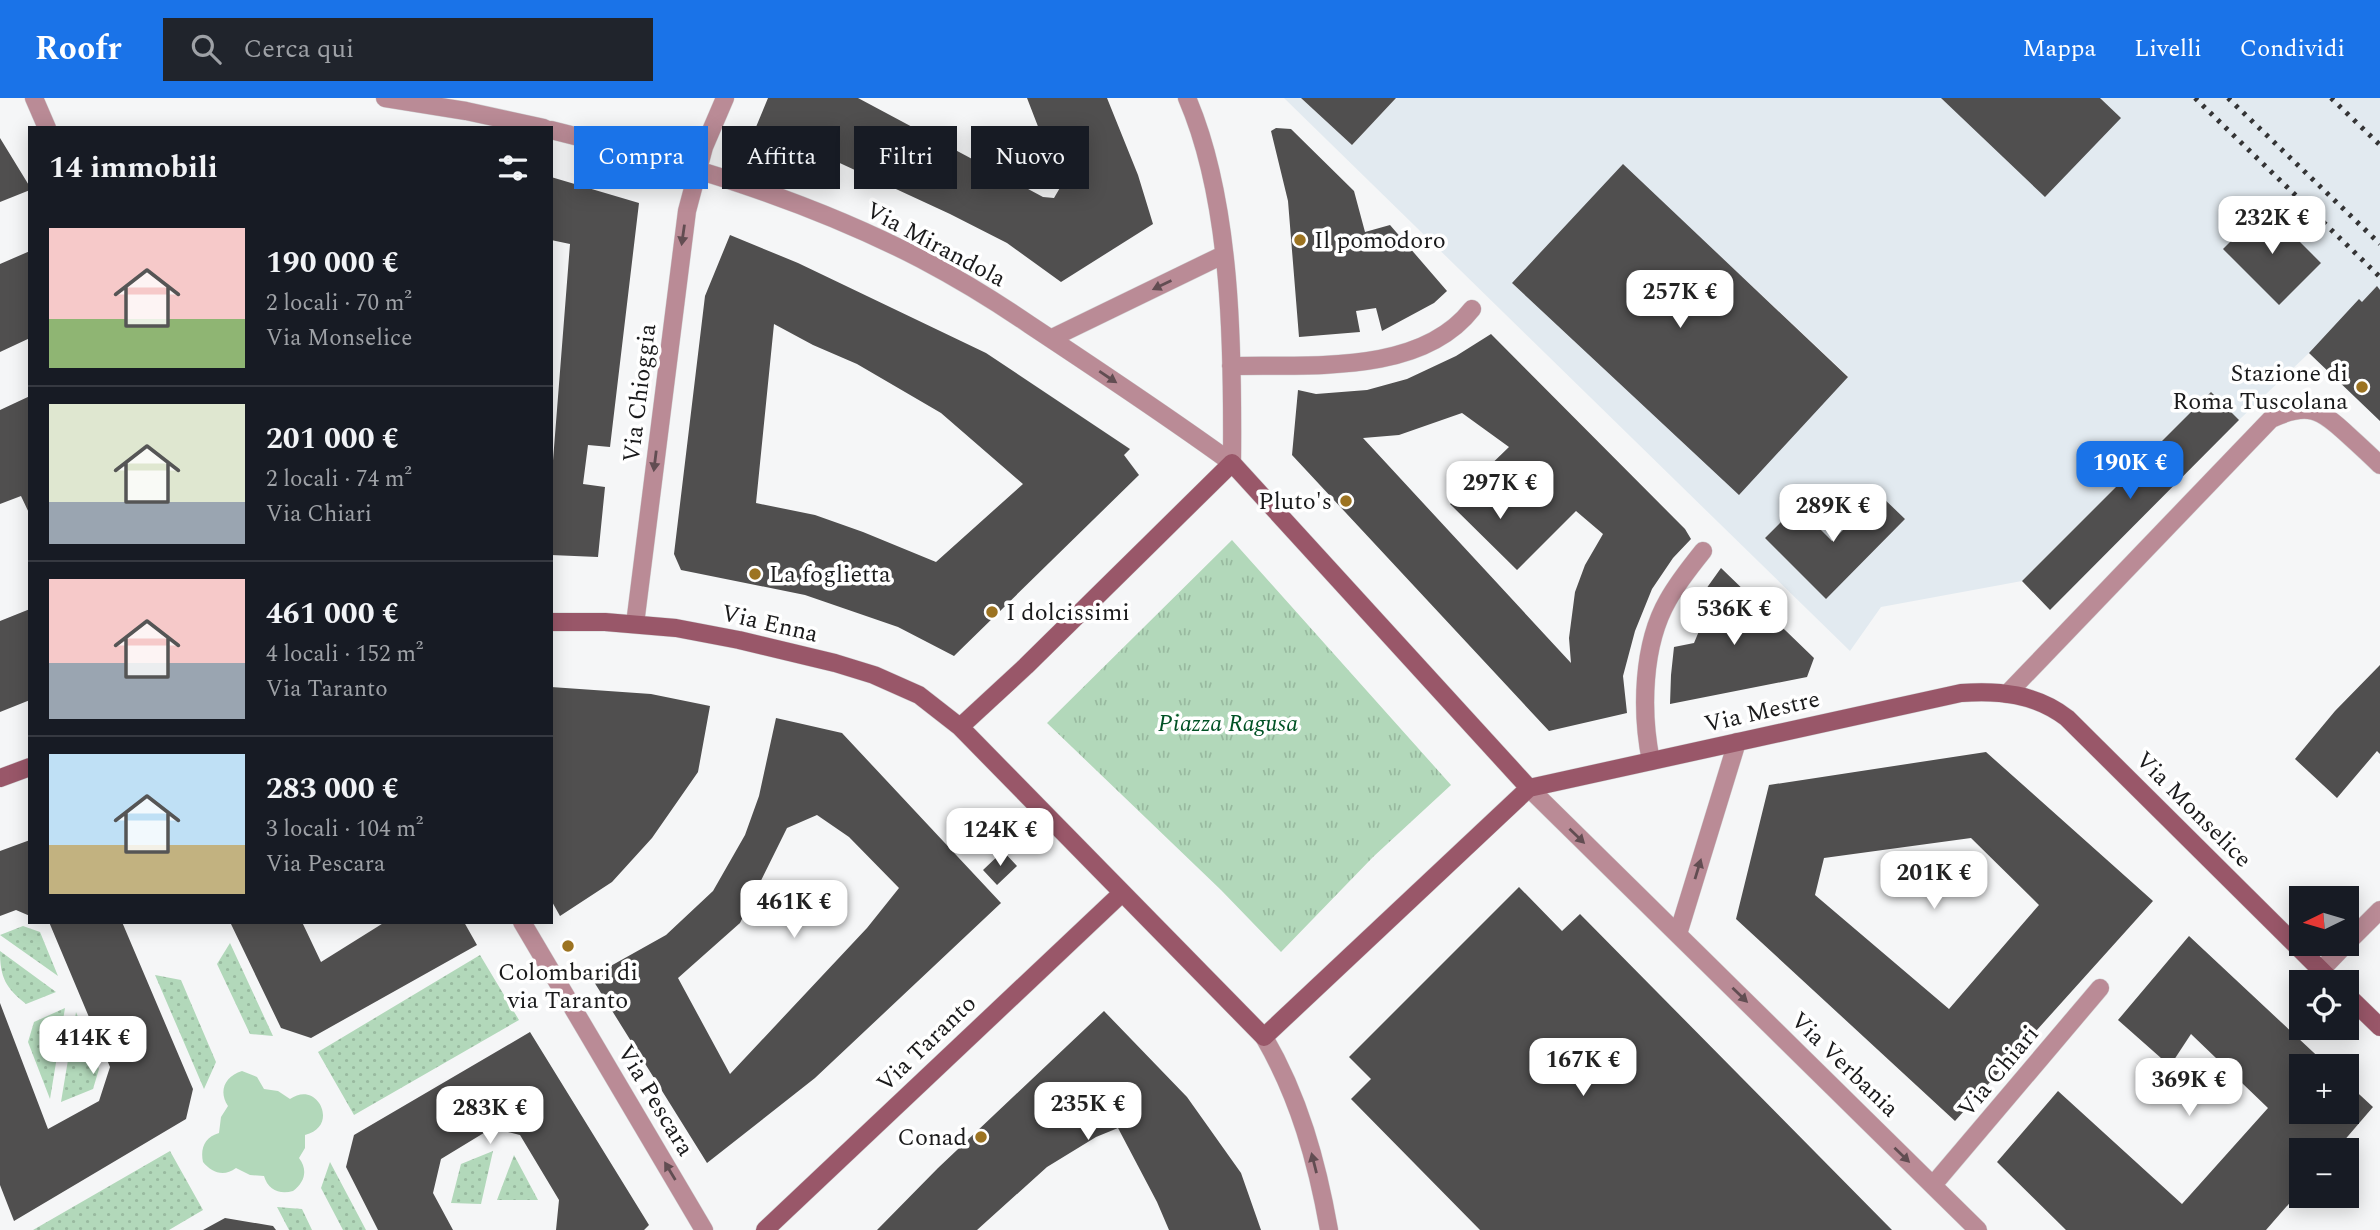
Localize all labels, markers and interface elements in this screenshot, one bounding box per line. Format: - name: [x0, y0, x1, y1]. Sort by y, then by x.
- search box: [163, 18, 653, 81]
- text: Roofr: [35, 24, 121, 74]
- text: Cerca qui: [243, 29, 354, 69]
- icon: search: [187, 30, 225, 68]
- text: Mappa: [2022, 31, 2096, 67]
- text: Livelli: [2134, 31, 2202, 67]
- text: Condividi: [2240, 31, 2345, 67]
- chip: Compra: [574, 126, 708, 189]
- chip: Affitta: [722, 126, 840, 189]
- chip: Filtri: [854, 126, 957, 189]
- chip: Nuovo: [971, 126, 1089, 189]
- text: 14 immobili: [49, 145, 218, 191]
- icon: filters: [494, 149, 532, 187]
- street label: Via Mirandola: [859, 193, 1012, 297]
- pin: 232K €: [2215, 197, 2329, 256]
- text: 232K €: [2234, 201, 2310, 236]
- place label: Il pomodoro: [1314, 223, 1446, 259]
- one-way arrow: [677, 224, 688, 246]
- marker: Il pomodoro: [1292, 232, 1308, 248]
- text: 190 000 €: [266, 240, 399, 286]
- icon: home: [105, 256, 189, 340]
- pin: 257K €: [1623, 271, 1737, 330]
- text: 257K €: [1642, 275, 1718, 310]
- one-way arrow: [1152, 279, 1172, 291]
- text: 2 locali · 70 m²: [266, 286, 412, 321]
- text: Via Monselice: [266, 321, 412, 356]
- street label: Via Chioggia: [614, 321, 666, 465]
- place label: Stazione di Roma Tuscolana: [2172, 356, 2348, 420]
- one-way arrow: [1099, 370, 1118, 383]
- marker: Stazione di Roma Tuscolana: [2354, 379, 2370, 395]
- text: 201 000 €: [266, 416, 399, 462]
- icon: home: [105, 432, 189, 516]
- pin: 190K €: [2073, 442, 2187, 501]
- text: 190K €: [2092, 446, 2168, 481]
- one-way arrow: [649, 450, 660, 472]
- text: 2 locali · 74 m²: [266, 462, 412, 497]
- pin: 297K €: [1443, 462, 1557, 521]
- text: 297K €: [1462, 466, 1538, 501]
- place label: Pluto's: [1258, 484, 1332, 520]
- pin: 289K €: [1776, 484, 1890, 544]
- text: 289K €: [1795, 489, 1871, 524]
- marker: Pluto's: [1338, 493, 1354, 509]
- text: Via Chiari: [266, 497, 372, 532]
- place label: La foglietta: [769, 557, 891, 593]
- marker: La foglietta: [747, 566, 763, 582]
- pin: 536K €: [1677, 588, 1791, 647]
- text: 461 000 €: [266, 591, 399, 637]
- text: 536K €: [1696, 592, 1772, 627]
- street label: Via Enna: [718, 595, 822, 653]
- place label: I dolcissimi: [1006, 595, 1130, 631]
- marker: I dolcissimi: [984, 604, 1000, 620]
- icon: home: [105, 607, 189, 691]
- text: 4 locali · 152 m²: [266, 637, 423, 672]
- text: Via Taranto: [266, 672, 388, 707]
- street label: Via Mestre: [1701, 681, 1824, 743]
- park label: Piazza Ragusa: [1158, 706, 1298, 742]
- street label: Via Monselice: [2127, 743, 2260, 876]
- text: 283 000 €: [266, 766, 399, 812]
- icon: home: [105, 782, 189, 866]
- pin: 124K €: [943, 808, 1057, 868]
- text: 3 locali · 104 m²: [266, 812, 423, 847]
- text: 124K €: [962, 813, 1038, 848]
- one-way arrow: [1569, 827, 1585, 844]
- text: Via Pescara: [266, 847, 385, 882]
- pin: 201K €: [1877, 852, 1991, 911]
- text: 201K €: [1896, 856, 1972, 891]
- one-way arrow: [1693, 858, 1703, 879]
- pin: 461K €: [737, 880, 851, 940]
- text: 461K €: [756, 885, 832, 920]
- north arrow: [2289, 886, 2359, 956]
- map controls: [2289, 886, 2359, 1208]
- marker: Colombari di via Taranto: [560, 938, 576, 954]
- place label: Colombari di via Taranto: [498, 955, 638, 1019]
- button: locate: [2289, 970, 2359, 1040]
- street label: Via Taranto: [869, 987, 985, 1101]
- one-way arrow: [1731, 987, 1748, 1003]
- street label: Via Verbania: [1782, 1003, 1907, 1126]
- pin: 414K €: [36, 1016, 150, 1076]
- street label: Via Chiari: [1949, 1018, 2048, 1126]
- text: 414K €: [55, 1021, 131, 1056]
- street label: Via Pescara: [608, 1038, 703, 1163]
- pin: 167K €: [1526, 1038, 1640, 1098]
- text: 167K €: [1545, 1043, 1621, 1078]
- button: +: [2289, 1054, 2359, 1124]
- pin: 369K €: [2132, 1058, 2246, 1118]
- text: 369K €: [2151, 1063, 2227, 1098]
- pin: 235K €: [1031, 1082, 1145, 1142]
- pin: 283K €: [433, 1086, 547, 1146]
- text: 235K €: [1050, 1087, 1126, 1122]
- text: 283K €: [452, 1091, 528, 1126]
- place label: Conad: [898, 1120, 967, 1156]
- marker: Conad: [973, 1129, 989, 1145]
- button: −: [2289, 1138, 2359, 1208]
- one-way arrow: [1893, 1146, 1910, 1162]
- one-way arrow: [1308, 1152, 1319, 1174]
- one-way arrow: [663, 1162, 676, 1181]

